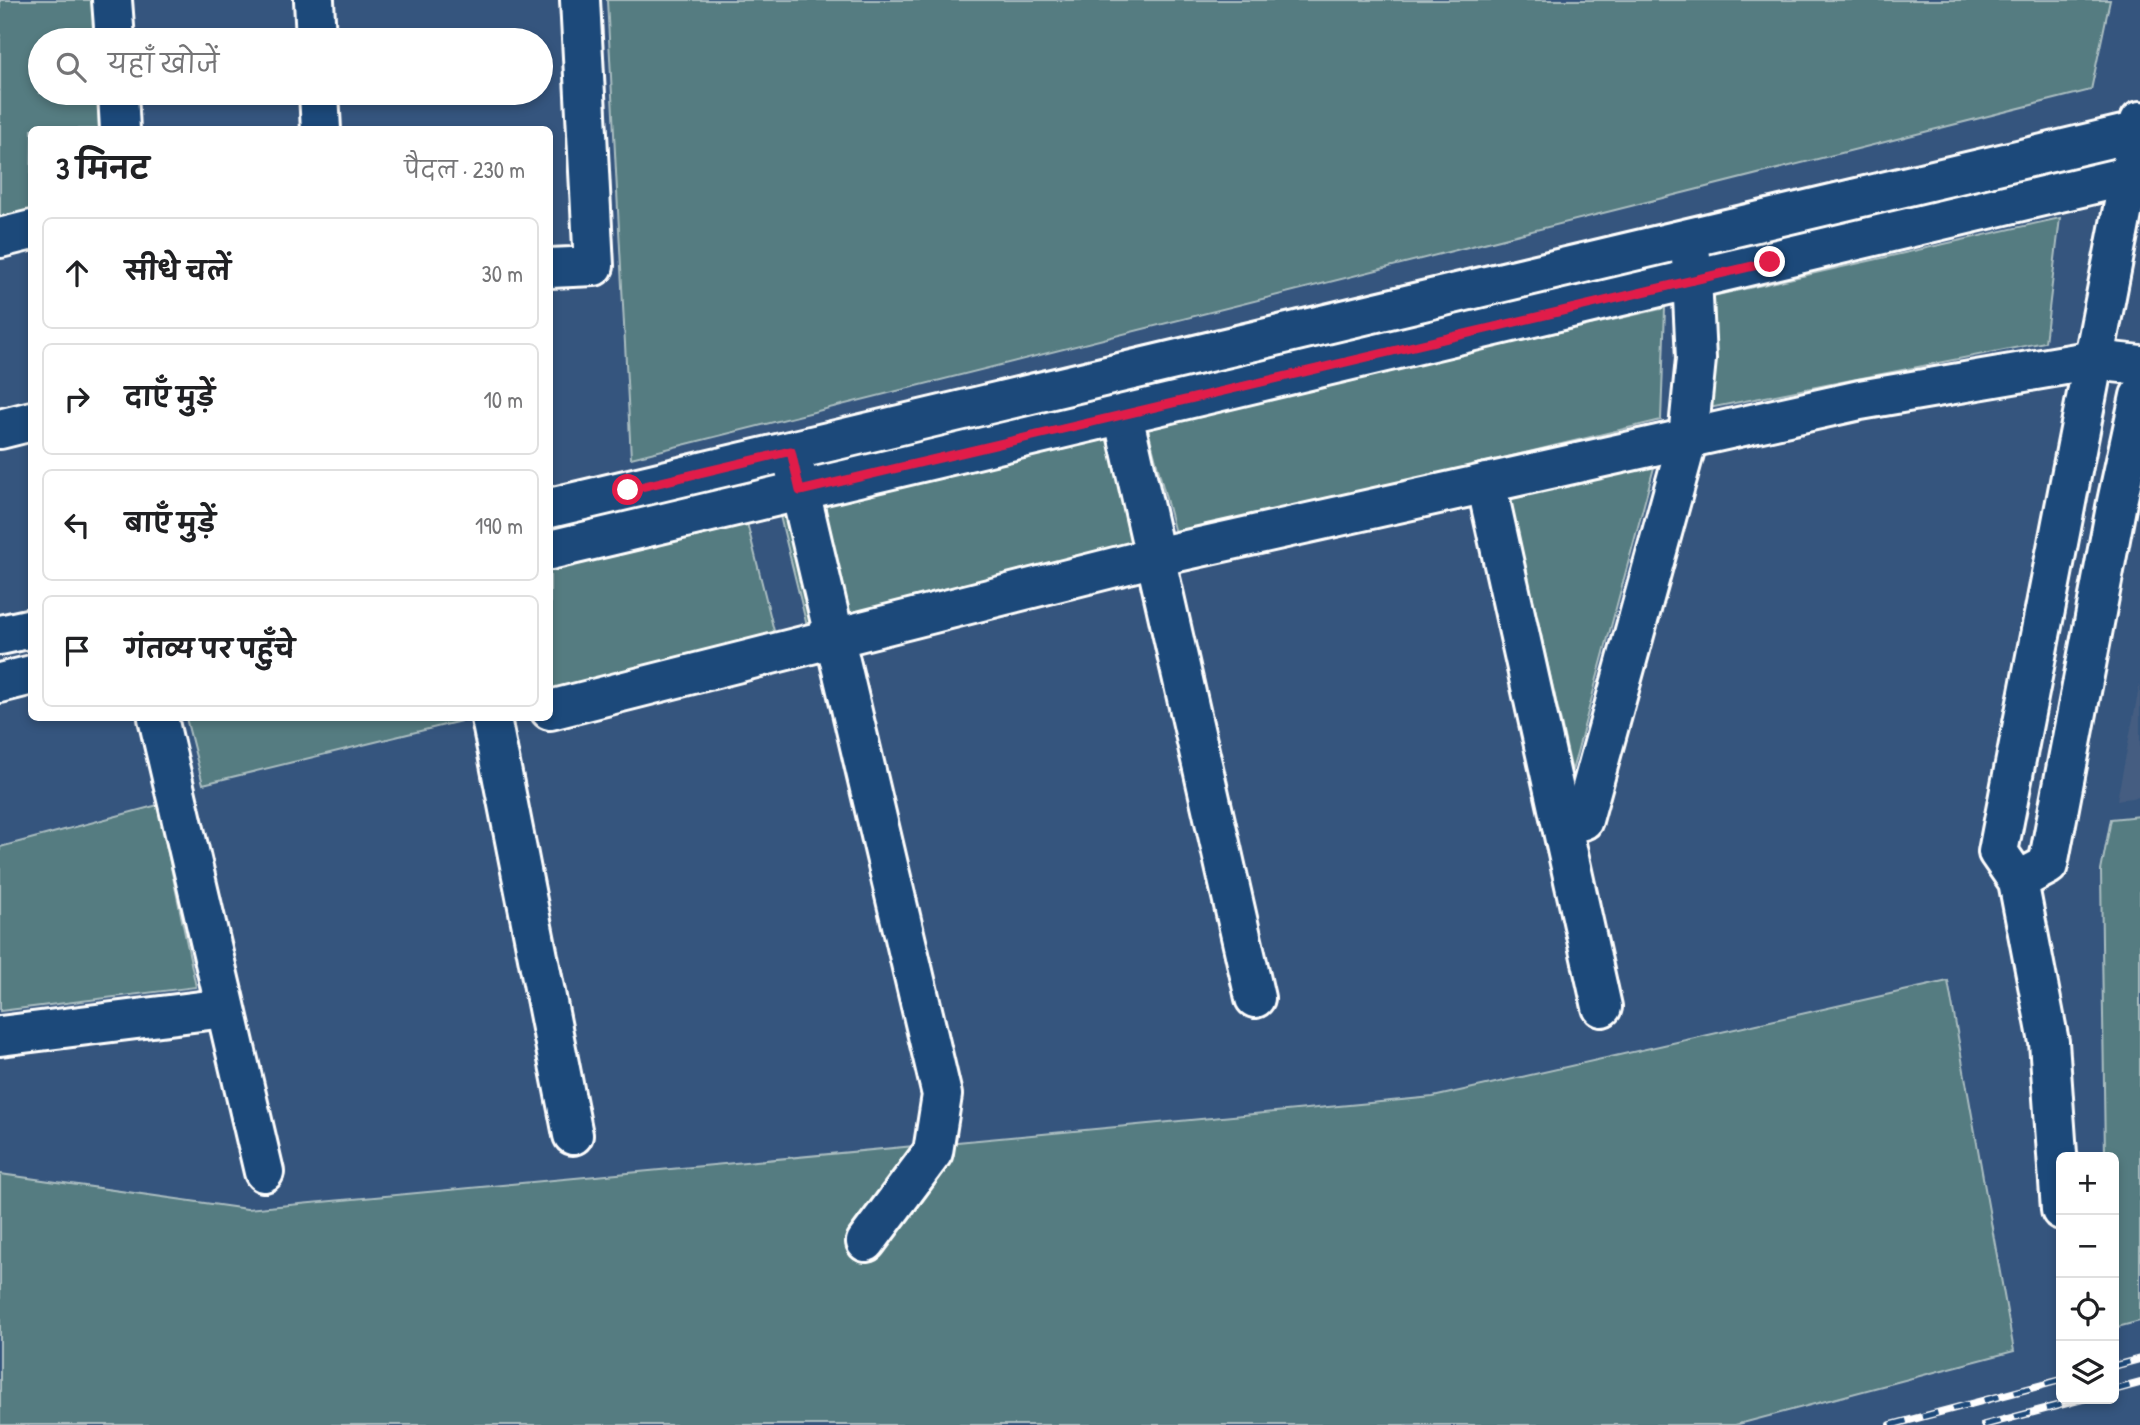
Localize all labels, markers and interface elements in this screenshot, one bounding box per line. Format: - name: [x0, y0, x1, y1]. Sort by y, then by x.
- search box: [28, 28, 553, 105]
- text: यहाँ खोजें: [108, 46, 219, 81]
- icon: search: [52, 48, 90, 86]
- text: 3 मिनट: [56, 148, 149, 188]
- text: पैदल · 230 m: [404, 154, 525, 185]
- route end: [1754, 246, 1785, 277]
- text: सीधे चलें: [125, 253, 231, 288]
- icon: ahead: [58, 254, 96, 292]
- text: 30 m: [481, 258, 523, 289]
- text: दाएँ मुड़ें: [125, 379, 215, 414]
- icon: right: [58, 380, 96, 418]
- text: 10 m: [483, 384, 523, 415]
- route start: [612, 474, 643, 505]
- text: बाएँ मुड़ें: [125, 505, 216, 540]
- icon: left: [58, 506, 96, 544]
- text: 190 m: [475, 510, 523, 541]
- text: गंतव्य पर पहुँचे: [125, 631, 295, 666]
- icon: arrive: [58, 632, 96, 670]
- map controls: [2056, 1152, 2119, 1404]
- button: +: [2056, 1152, 2119, 1215]
- button: −: [2056, 1215, 2119, 1278]
- button: locate: [2056, 1278, 2119, 1341]
- button: layers: [2056, 1341, 2119, 1404]

